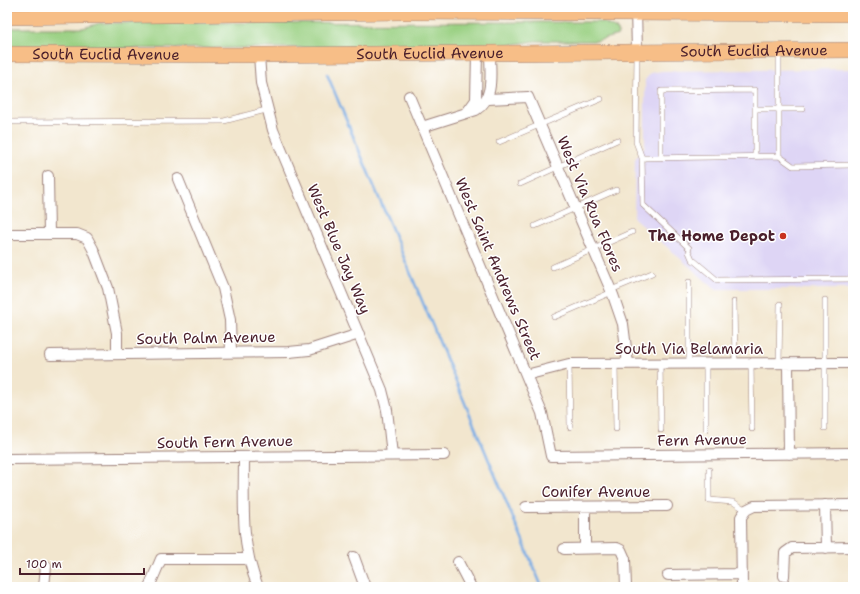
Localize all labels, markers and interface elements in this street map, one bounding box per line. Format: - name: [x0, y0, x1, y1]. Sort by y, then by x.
- street label: South Euclid Avenue: [680, 40, 828, 61]
- street label: South Euclid Avenue: [356, 43, 504, 64]
- street label: South Euclid Avenue: [32, 44, 180, 65]
- street label: West Via Rua Flores: [552, 133, 628, 275]
- street label: West Saint Andrews Street: [450, 175, 546, 363]
- street label: West Blue Jay Way: [302, 181, 376, 317]
- place label: The Home Depot: [648, 226, 775, 246]
- marker: The Home Depot: [778, 231, 788, 241]
- street label: South Palm Avenue: [136, 327, 276, 349]
- street label: South Via Belamaria: [615, 339, 764, 359]
- street label: Fern Avenue: [657, 429, 747, 451]
- street label: South Fern Avenue: [157, 431, 293, 453]
- street label: Conifer Avenue: [541, 482, 651, 502]
- scale bar: [20, 550, 144, 576]
- text: 100 m: [26, 556, 62, 572]

